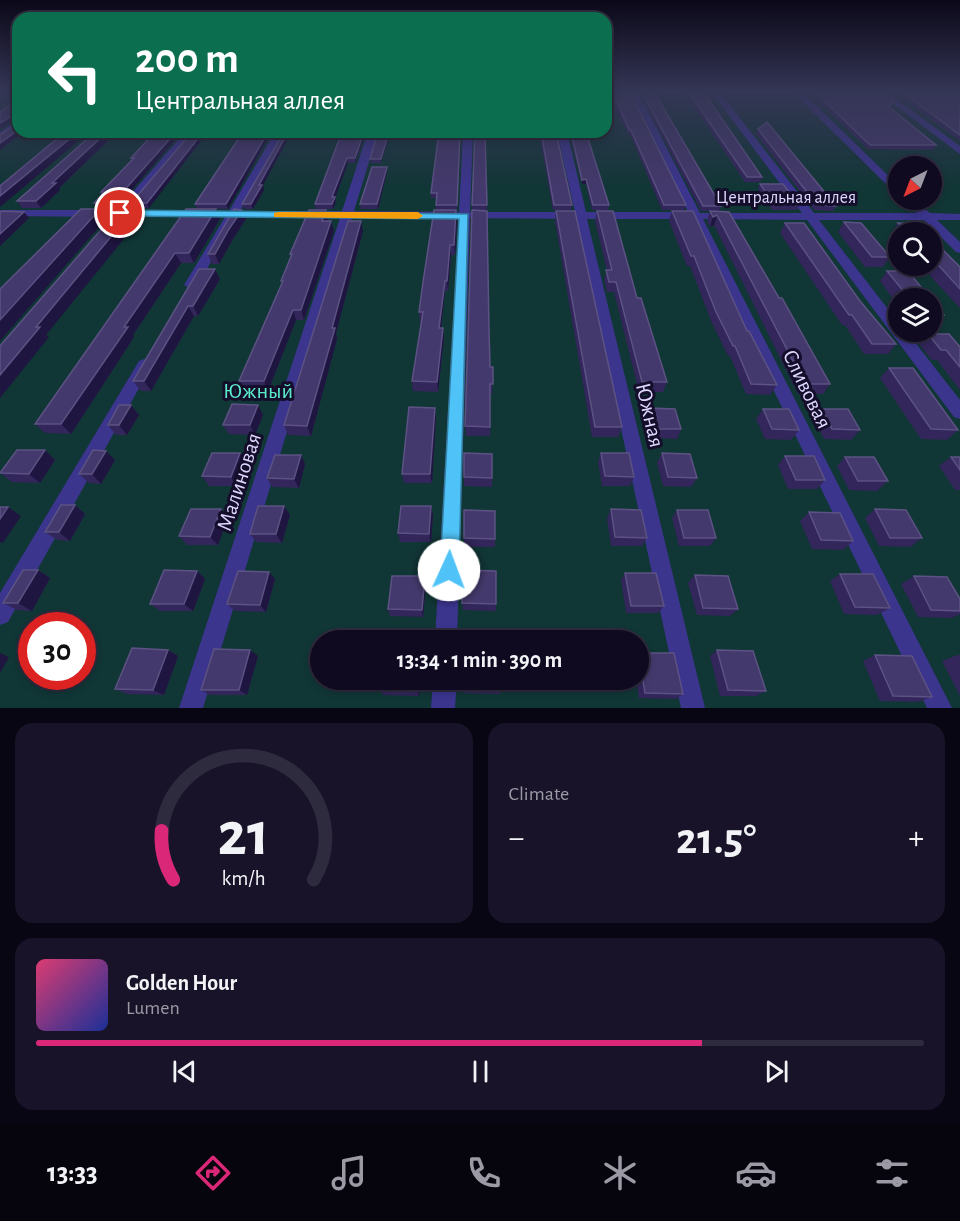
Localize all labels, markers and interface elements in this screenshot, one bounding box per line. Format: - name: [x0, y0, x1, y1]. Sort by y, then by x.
- icon: left: [36, 36, 114, 114]
- text: 200 m: [135, 38, 239, 80]
- text: Центральная аллея: [135, 87, 345, 114]
- north arrow: [888, 156, 942, 210]
- map controls: [888, 156, 942, 342]
- pin: [94, 187, 145, 238]
- street label: Центральная аллея: [716, 189, 856, 207]
- icon: arrive: [103, 196, 136, 229]
- button: search: [888, 222, 942, 276]
- button: layers: [888, 288, 942, 342]
- street label: Сливовая: [779, 346, 835, 432]
- park label: Южный: [223, 380, 293, 402]
- street label: Южная: [632, 381, 668, 449]
- street label: Малиновая: [213, 430, 265, 534]
- position arrow: [417, 538, 481, 602]
- speed limit sign: 30: [18, 612, 96, 690]
- text: 13:34 · 1 min · 390 m: [397, 649, 562, 671]
- text: Climate: [509, 784, 569, 804]
- text: 21: [218, 804, 270, 866]
- text: 21.5°: [676, 817, 756, 862]
- text: −: [509, 822, 524, 855]
- text: +: [908, 822, 924, 855]
- text: km/h: [222, 868, 266, 889]
- text: Golden Hour: [126, 972, 237, 994]
- text: Lumen: [126, 998, 180, 1018]
- icon: previous: [168, 1055, 201, 1088]
- icon: pause: [464, 1055, 497, 1088]
- icon: next: [760, 1055, 793, 1088]
- icon: directions: [192, 1152, 234, 1194]
- icon: music: [328, 1152, 370, 1194]
- icon: phone: [463, 1152, 505, 1194]
- icon: climate: [599, 1152, 641, 1194]
- icon: car: [735, 1152, 777, 1194]
- icon: filters: [871, 1152, 913, 1194]
- text: 13:33: [47, 1159, 98, 1186]

